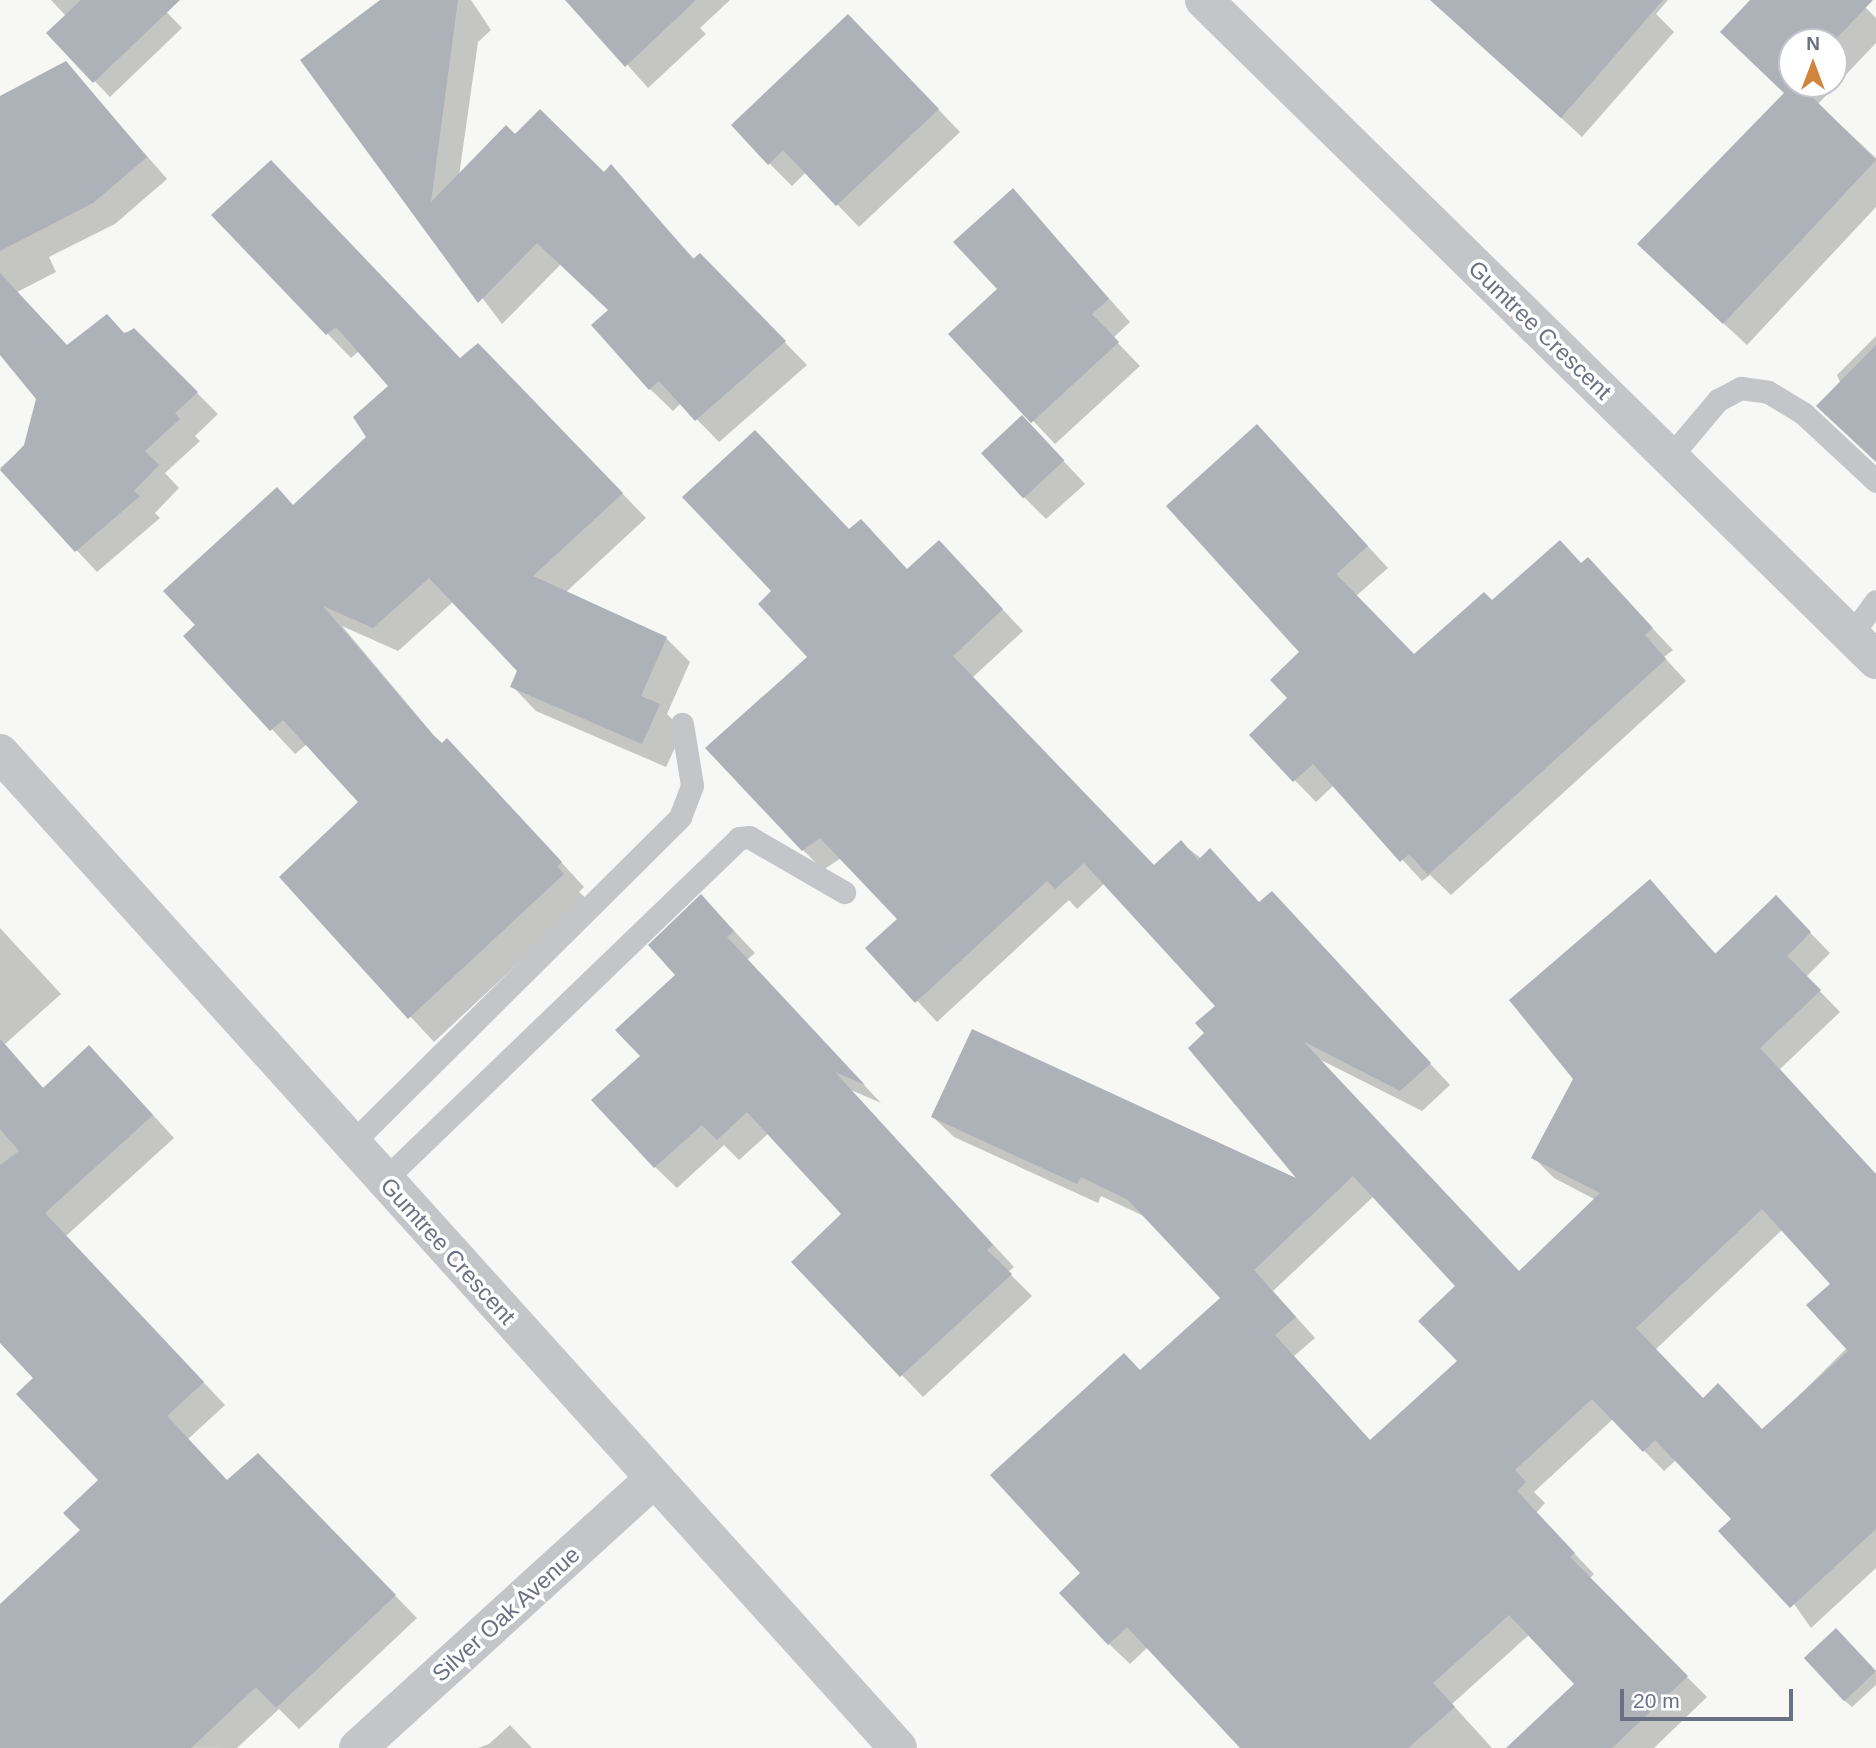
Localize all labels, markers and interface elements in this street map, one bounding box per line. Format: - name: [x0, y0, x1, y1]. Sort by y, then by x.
- north arrow: [1778, 28, 1848, 98]
- text: N: [1806, 33, 1820, 54]
- street label: Gumtree Crescent: [1463, 255, 1617, 405]
- street label: Gumtree Crescent: [375, 1172, 521, 1330]
- street label: Silver Oak Avenue: [426, 1540, 586, 1688]
- scale bar: [1624, 1674, 1797, 1718]
- text: 20 m: [1633, 1689, 1680, 1712]

